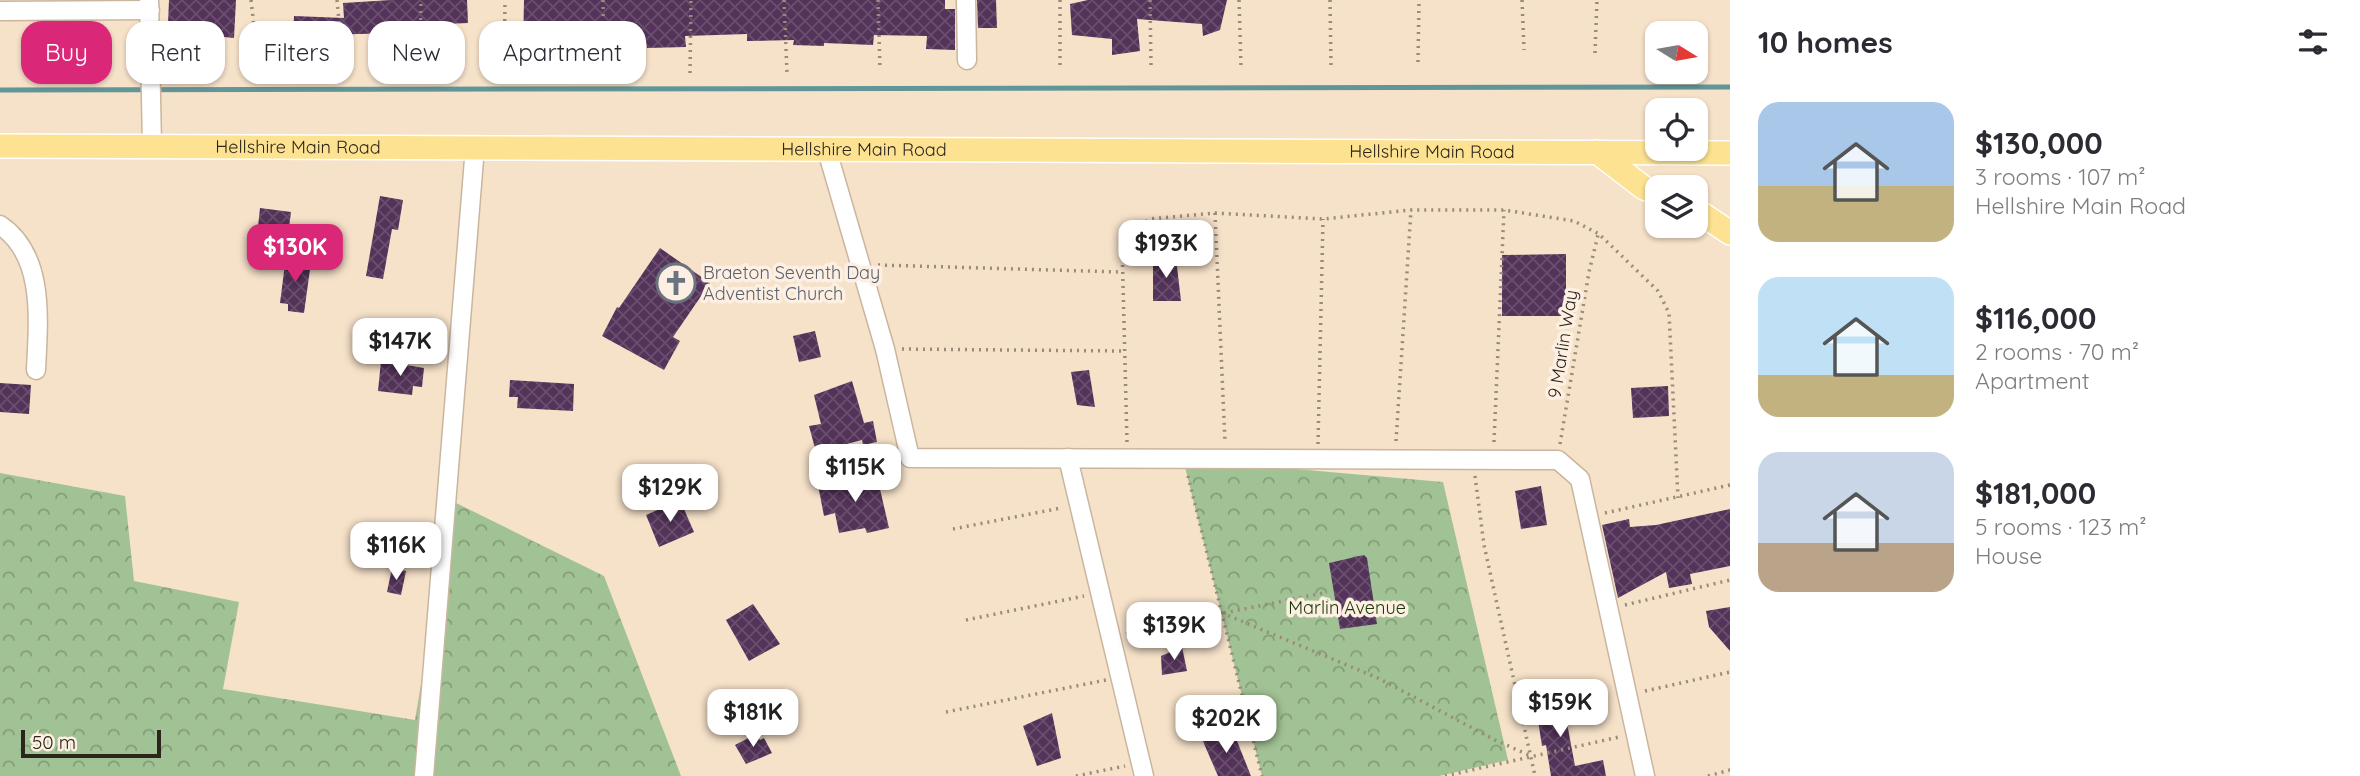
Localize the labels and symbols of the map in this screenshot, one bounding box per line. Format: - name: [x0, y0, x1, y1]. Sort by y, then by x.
- north arrow: [1645, 21, 1708, 84]
- street label: Hellshire Main Road: [215, 135, 381, 159]
- street label: Hellshire Main Road: [781, 137, 947, 161]
- street label: Hellshire Main Road: [1349, 139, 1515, 163]
- pin: $193K: [1117, 220, 1215, 280]
- pin: $130K: [246, 224, 344, 284]
- place label: Braeton Seventh Day Adventist Church: [703, 261, 880, 305]
- church icon: Braeton Seventh Day Adventist Church: [655, 262, 697, 304]
- street label: 9 Marlin Way: [1543, 288, 1582, 400]
- pin: $147K: [351, 318, 449, 378]
- pin: $115K: [806, 444, 904, 504]
- pin: $129K: [621, 464, 719, 524]
- pin: $116K: [347, 522, 445, 582]
- park label: Marlin Avenue: [1288, 596, 1406, 619]
- pin: $139K: [1125, 602, 1223, 662]
- pin: $159K: [1511, 680, 1609, 739]
- pin: $181K: [704, 690, 802, 749]
- pin: $202K: [1177, 696, 1275, 755]
- scale bar: [21, 727, 161, 759]

